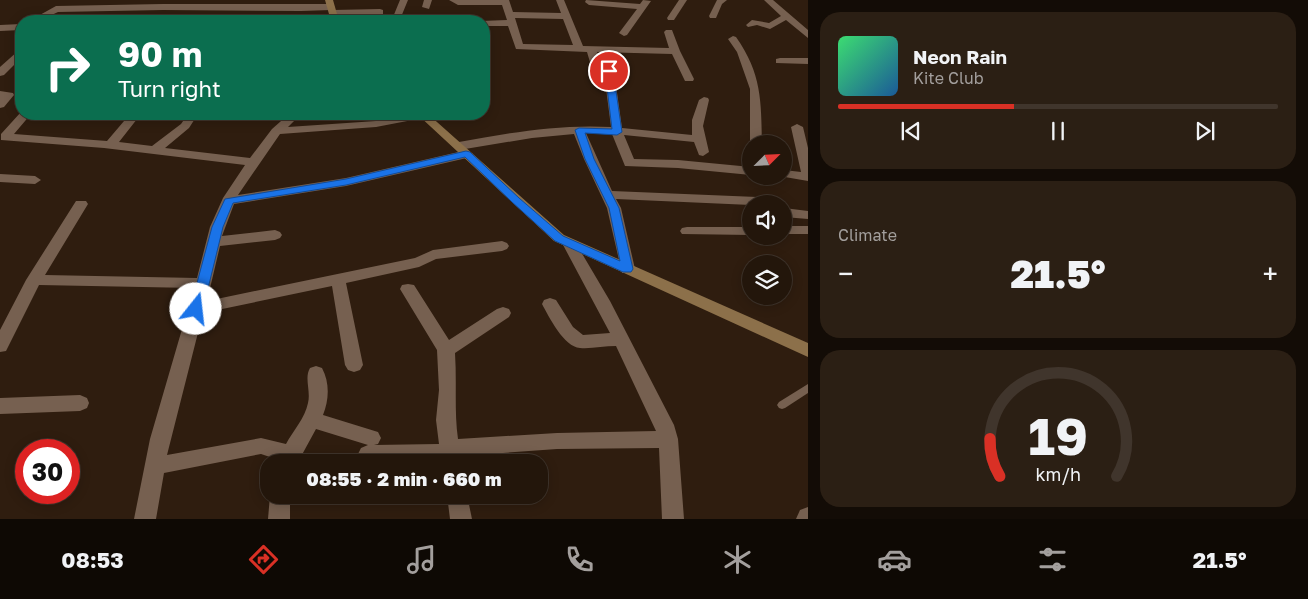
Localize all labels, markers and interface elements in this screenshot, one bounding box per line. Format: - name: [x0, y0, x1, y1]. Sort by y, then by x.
- text: 90 m: [118, 33, 202, 75]
- icon: right: [35, 35, 100, 100]
- text: Neon Rain: [913, 45, 1007, 68]
- pin: [588, 50, 630, 92]
- icon: arrive: [595, 57, 623, 85]
- text: Kite Club: [913, 68, 984, 88]
- text: Turn right: [118, 75, 221, 102]
- icon: previous: [897, 117, 925, 145]
- icon: pause: [1044, 117, 1072, 145]
- icon: next: [1191, 117, 1219, 145]
- north arrow: [742, 135, 792, 185]
- map controls: [742, 135, 792, 305]
- button: sound: [742, 195, 792, 245]
- text: Climate: [838, 225, 897, 245]
- text: 21.5°: [1011, 251, 1105, 296]
- button: layers: [742, 255, 792, 305]
- text: −: [838, 257, 853, 290]
- text: +: [1263, 257, 1278, 290]
- position arrow: [169, 282, 221, 334]
- text: 19: [1028, 404, 1088, 466]
- speed limit sign: 30: [15, 439, 80, 504]
- text: km/h: [1035, 463, 1081, 485]
- text: 08:55 · 2 min · 660 m: [306, 467, 502, 490]
- icon: directions: [246, 542, 281, 577]
- icon: music: [404, 542, 439, 577]
- icon: phone: [562, 542, 597, 577]
- icon: climate: [720, 542, 755, 577]
- icon: car: [877, 542, 912, 577]
- icon: filters: [1035, 542, 1070, 577]
- text: 08:53: [61, 546, 124, 573]
- text: 21.5°: [1193, 546, 1247, 573]

